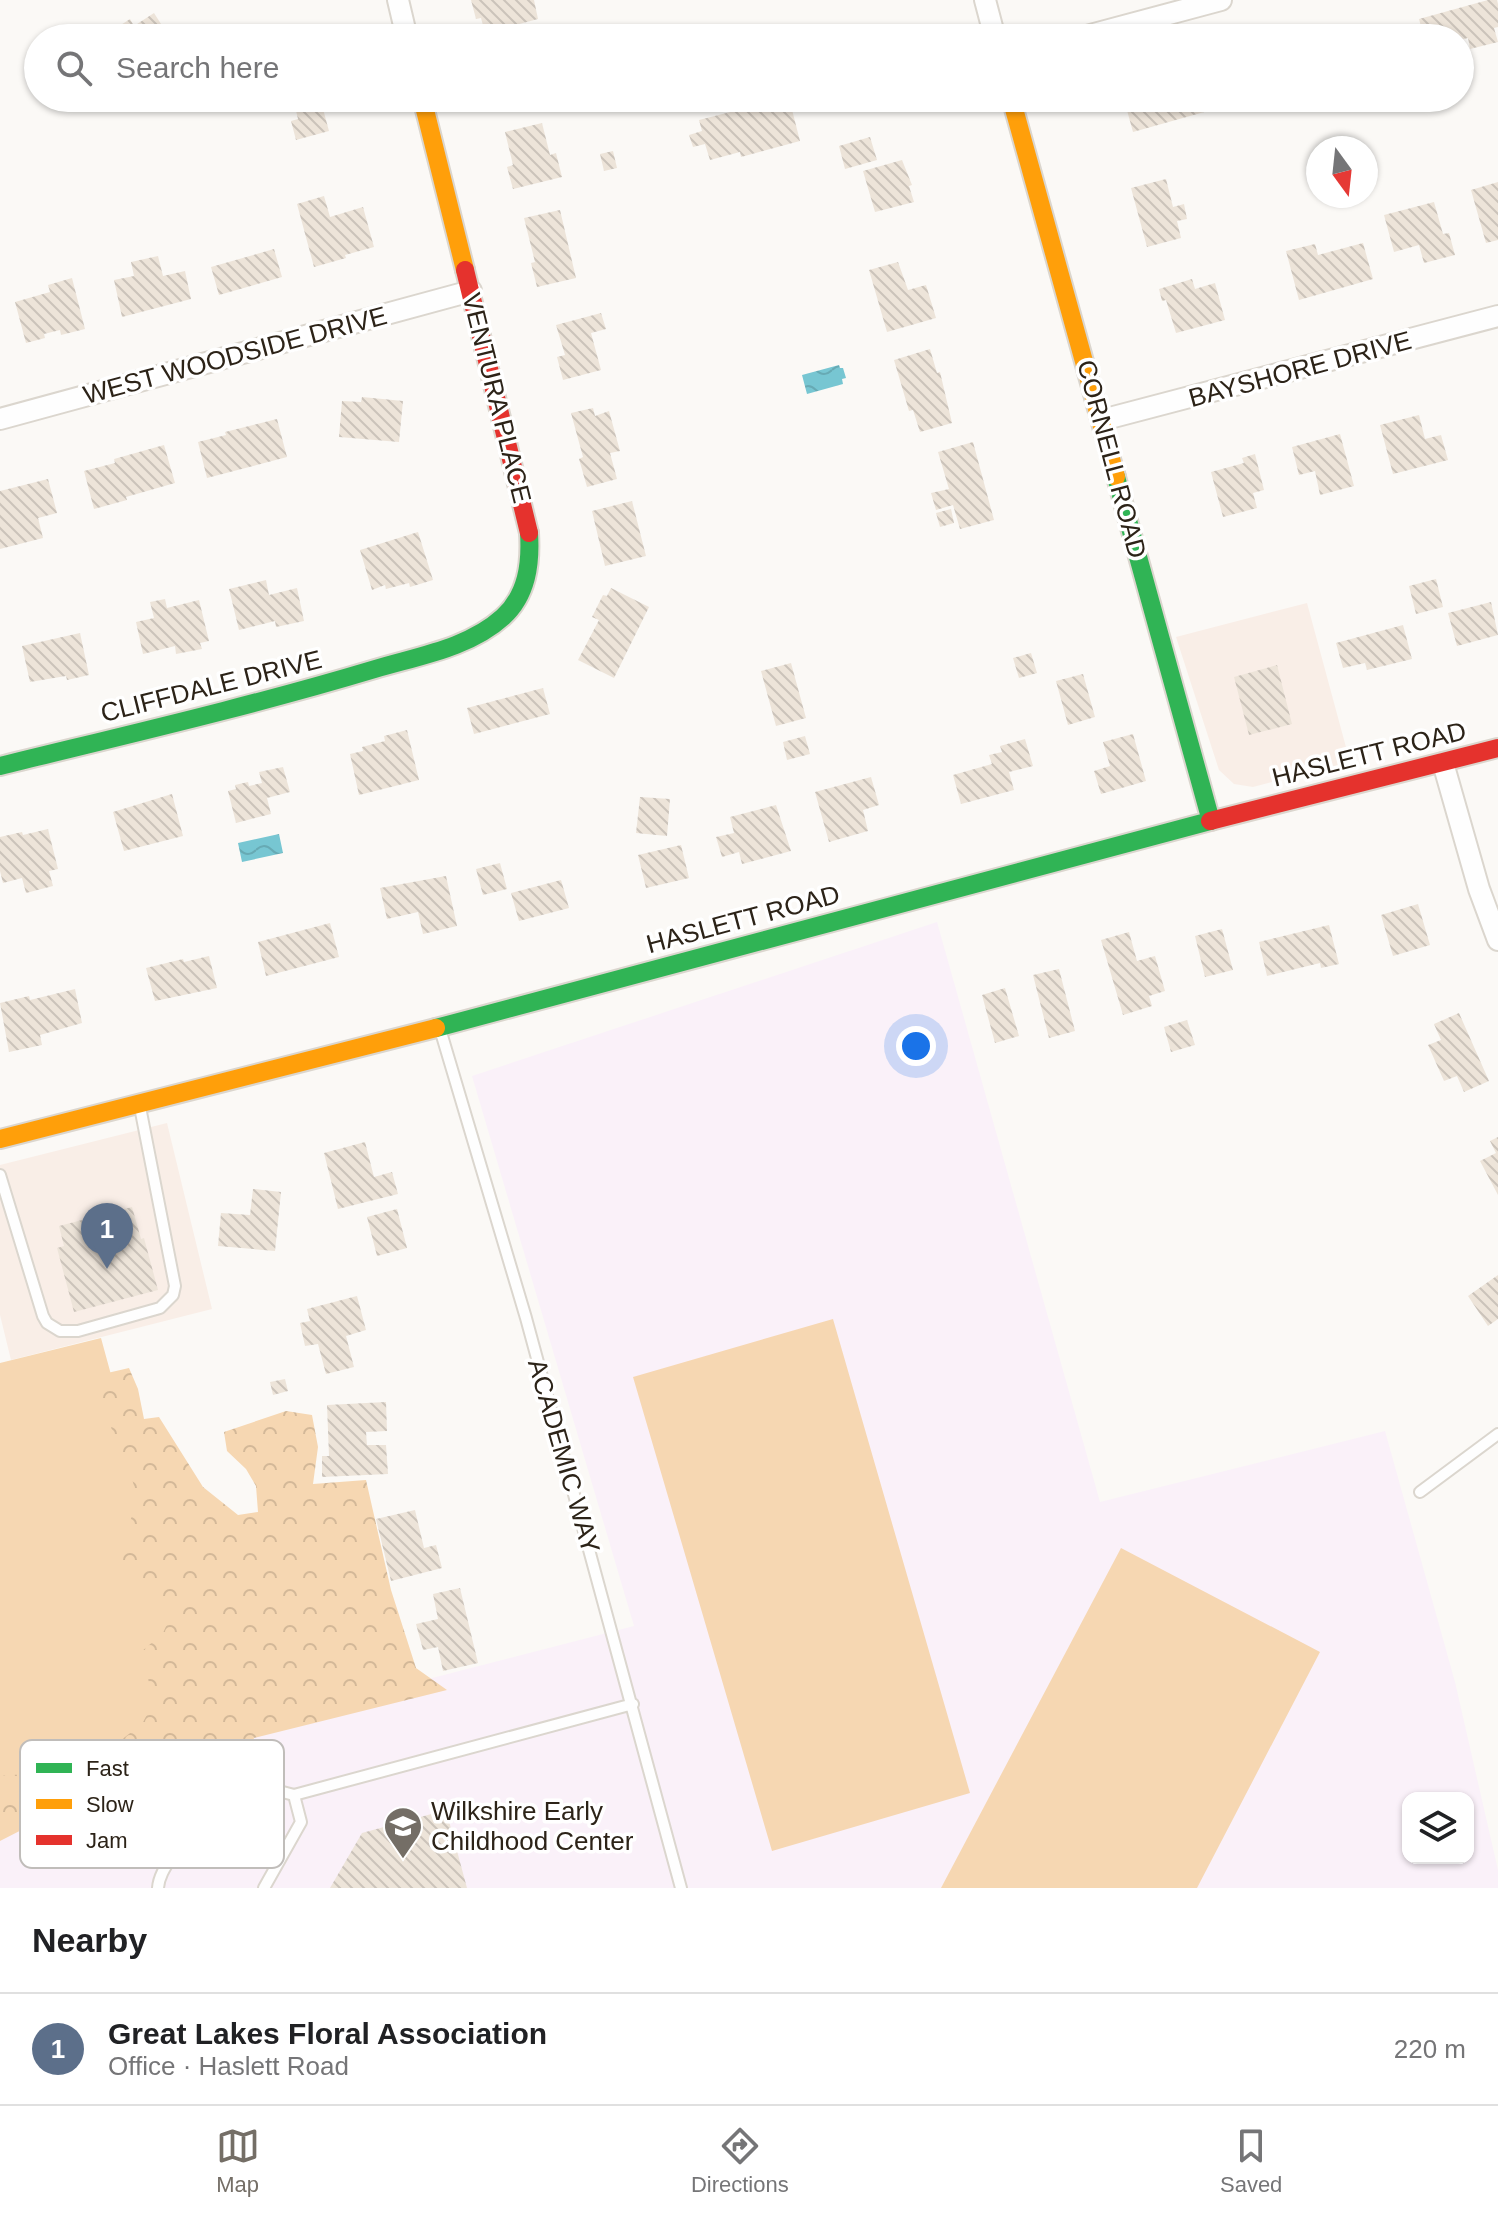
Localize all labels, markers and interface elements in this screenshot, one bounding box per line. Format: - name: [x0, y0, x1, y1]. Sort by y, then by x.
- search box: [24, 24, 1474, 112]
- icon: search: [52, 46, 96, 90]
- text: Search here: [116, 51, 279, 84]
- north arrow: [1306, 136, 1378, 208]
- street label: VENTURA PLACE: [456, 290, 538, 506]
- street label: WEST WOODSIDE DRIVE: [80, 300, 390, 410]
- street label: BAYSHORE DRIVE: [1185, 325, 1415, 413]
- street label: CORNELL ROAD: [1071, 356, 1153, 562]
- street label: CLIFFDALE DRIVE: [97, 644, 325, 728]
- street label: HASLETT ROAD: [1269, 715, 1469, 793]
- street label: HASLETT ROAD: [643, 879, 843, 959]
- your location: [896, 1026, 936, 1066]
- pin: 1: [81, 1203, 133, 1269]
- street label: ACADEMIC WAY: [522, 1355, 606, 1557]
- legend: [20, 1740, 284, 1868]
- text: Fast: [86, 1756, 129, 1781]
- text: Slow: [86, 1792, 134, 1817]
- map controls: [1402, 1792, 1474, 1864]
- button: layers: [1402, 1792, 1474, 1864]
- place label: Wilkshire Early Childhood Center: [431, 1796, 634, 1856]
- school or university icon: Wilkshire Early Childhood Center: [382, 1805, 424, 1860]
- text: Jam: [86, 1828, 128, 1853]
- text: Nearby: [32, 1921, 147, 1959]
- text: Great Lakes Floral Association: [108, 2017, 547, 2050]
- text: 1: [51, 2034, 65, 2064]
- text: 220 m: [1394, 2034, 1466, 2064]
- text: Office · Haslett Road: [108, 2051, 349, 2081]
- tab: Map: [216, 2124, 260, 2198]
- tab: Directions: [691, 2124, 789, 2198]
- tab: Saved: [1220, 2124, 1282, 2198]

